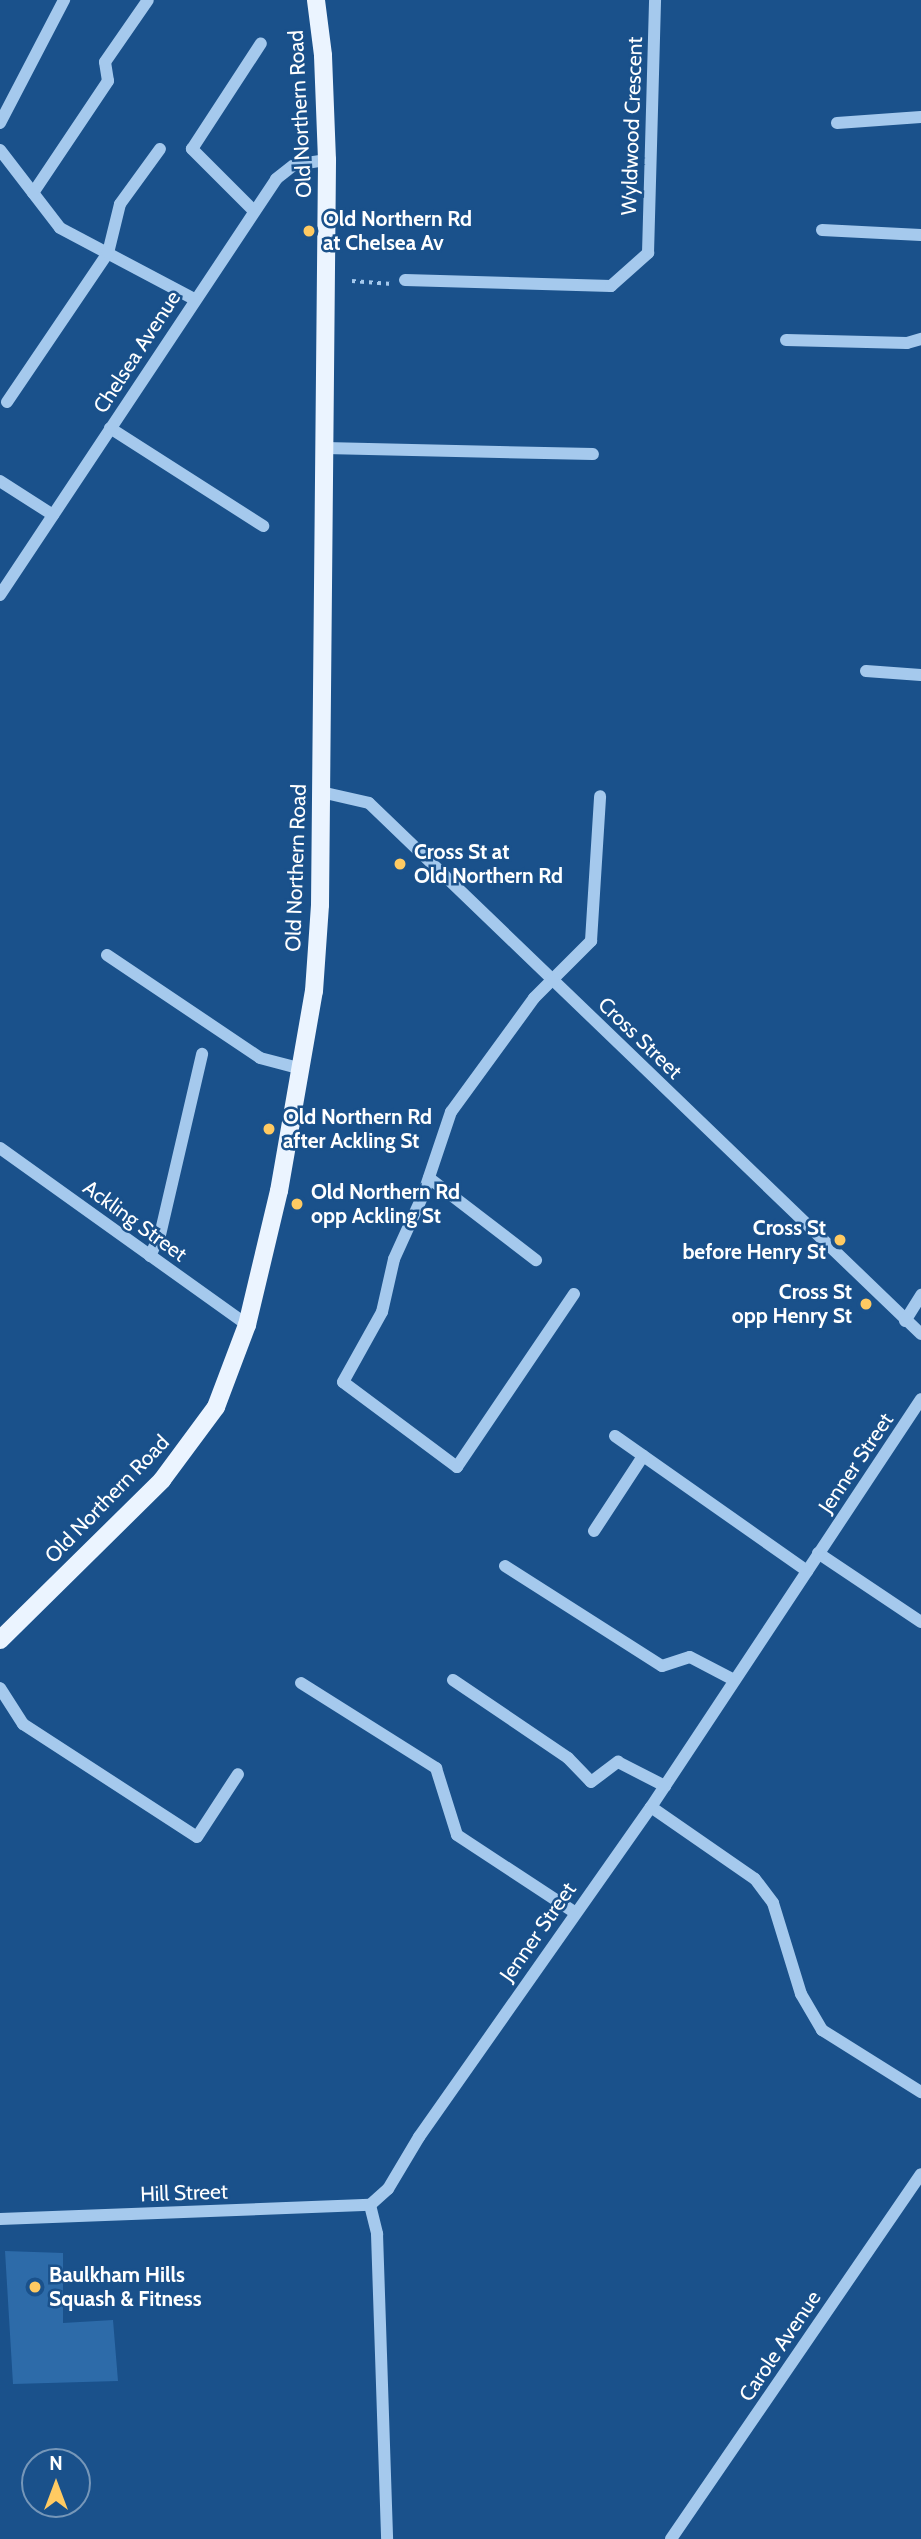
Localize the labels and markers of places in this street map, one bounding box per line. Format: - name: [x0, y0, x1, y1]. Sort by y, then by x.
- place label: Old Northern Rd at Chelsea Av: [323, 206, 472, 256]
- marker: Old Northern Rd at Chelsea Av: [301, 223, 317, 239]
- place label: Cross St at Old Northern Rd: [414, 839, 563, 889]
- marker: Cross St at Old Northern Rd: [392, 856, 408, 872]
- place label: Old Northern Rd after Ackling St: [283, 1104, 432, 1154]
- marker: Old Northern Rd after Ackling St: [261, 1121, 277, 1137]
- place label: Old Northern Rd opp Ackling St: [311, 1179, 460, 1229]
- marker: Old Northern Rd opp Ackling St: [289, 1196, 305, 1212]
- place label: Cross St before Henry St: [682, 1215, 826, 1265]
- marker: Cross St before Henry St: [832, 1232, 848, 1248]
- place label: Cross St opp Henry St: [732, 1279, 852, 1329]
- marker: Cross St opp Henry St: [858, 1296, 874, 1312]
- place label: Baulkham Hills Squash & Fitness: [49, 2262, 202, 2312]
- marker: Baulkham Hills Squash & Fitness: [27, 2279, 43, 2295]

